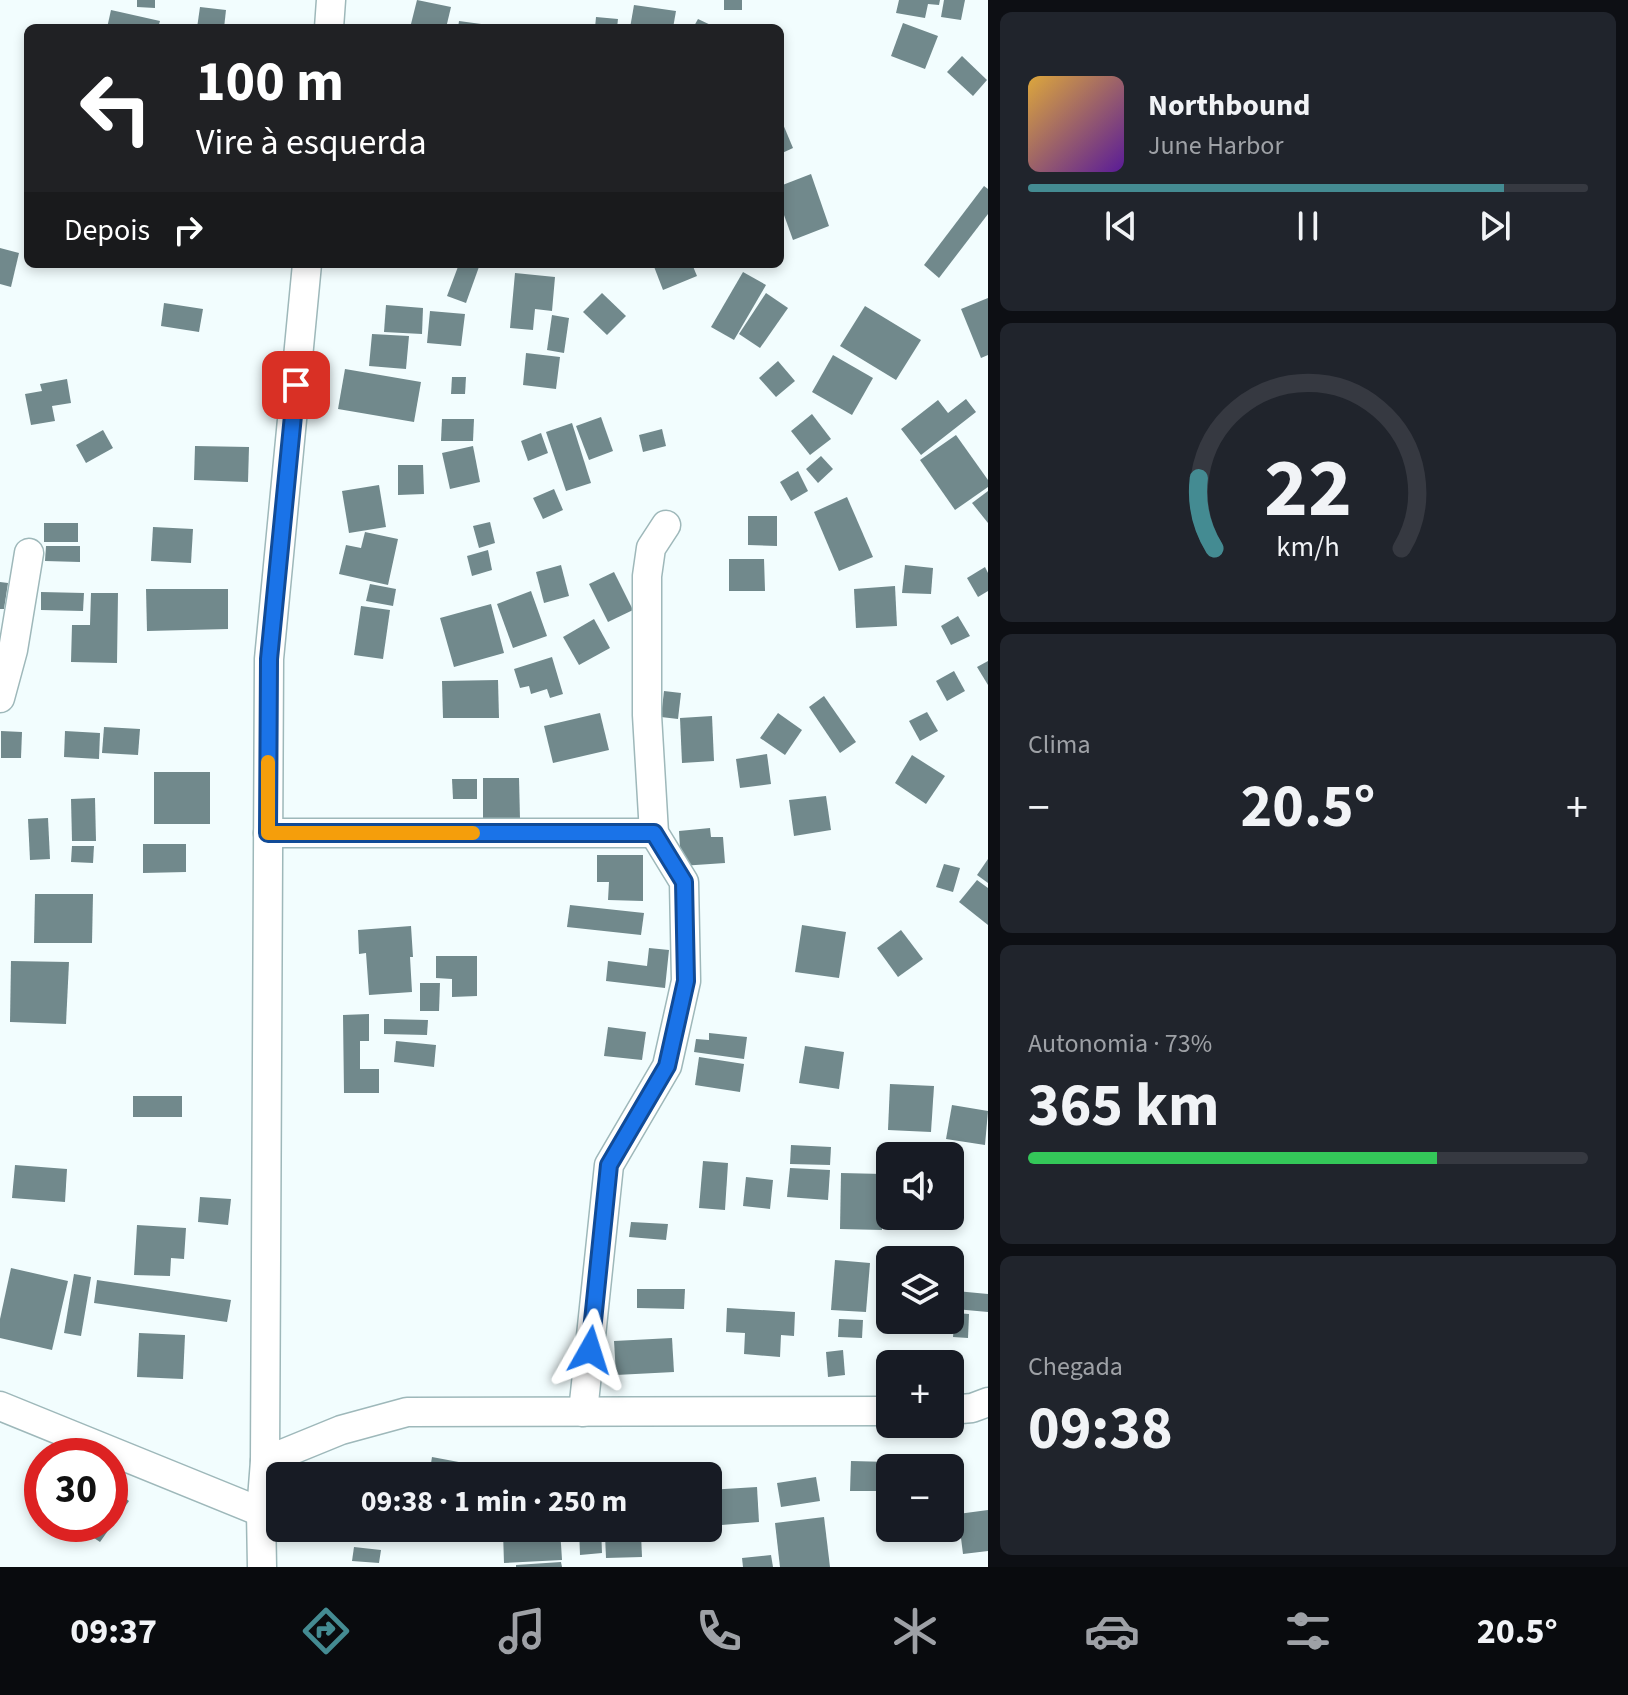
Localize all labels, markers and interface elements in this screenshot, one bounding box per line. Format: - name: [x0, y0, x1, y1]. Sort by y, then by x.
- text: 100 m: [196, 43, 344, 122]
- icon: left: [64, 56, 168, 160]
- text: Northbound: [1148, 84, 1310, 127]
- text: Vire à esquerda: [196, 117, 427, 168]
- text: June Harbor: [1148, 127, 1284, 164]
- icon: previous: [1099, 204, 1143, 248]
- icon: pause: [1286, 204, 1330, 248]
- icon: next: [1473, 204, 1517, 248]
- icon: right: [166, 208, 210, 252]
- text: Depois: [64, 209, 150, 252]
- pin: [262, 351, 330, 419]
- icon: arrive: [274, 363, 318, 407]
- text: 22: [1264, 429, 1352, 547]
- text: km/h: [1276, 527, 1340, 567]
- text: Clima: [1028, 726, 1091, 763]
- text: 20.5°: [1241, 765, 1375, 850]
- text: −: [1028, 777, 1050, 840]
- text: +: [1566, 777, 1588, 840]
- text: Autonomia · 73%: [1028, 1025, 1212, 1062]
- text: 365 km: [1028, 1064, 1219, 1149]
- map controls: [876, 1142, 964, 1542]
- button: sound: [876, 1142, 964, 1230]
- button: layers: [876, 1246, 964, 1334]
- position arrow: [548, 1308, 632, 1392]
- text: Chegada: [1028, 1348, 1123, 1385]
- button: +: [876, 1350, 964, 1438]
- text: 09:38: [1028, 1387, 1173, 1472]
- speed limit sign: 30: [24, 1438, 128, 1542]
- button: −: [876, 1454, 964, 1542]
- text: 09:38 · 1 min · 250 m: [361, 1480, 627, 1523]
- icon: directions: [298, 1603, 354, 1659]
- icon: music: [494, 1603, 550, 1659]
- icon: phone: [691, 1603, 747, 1659]
- icon: climate: [887, 1603, 943, 1659]
- icon: car: [1084, 1603, 1140, 1659]
- icon: filters: [1280, 1603, 1336, 1659]
- text: 09:37: [70, 1606, 157, 1657]
- text: 20.5°: [1477, 1606, 1558, 1657]

